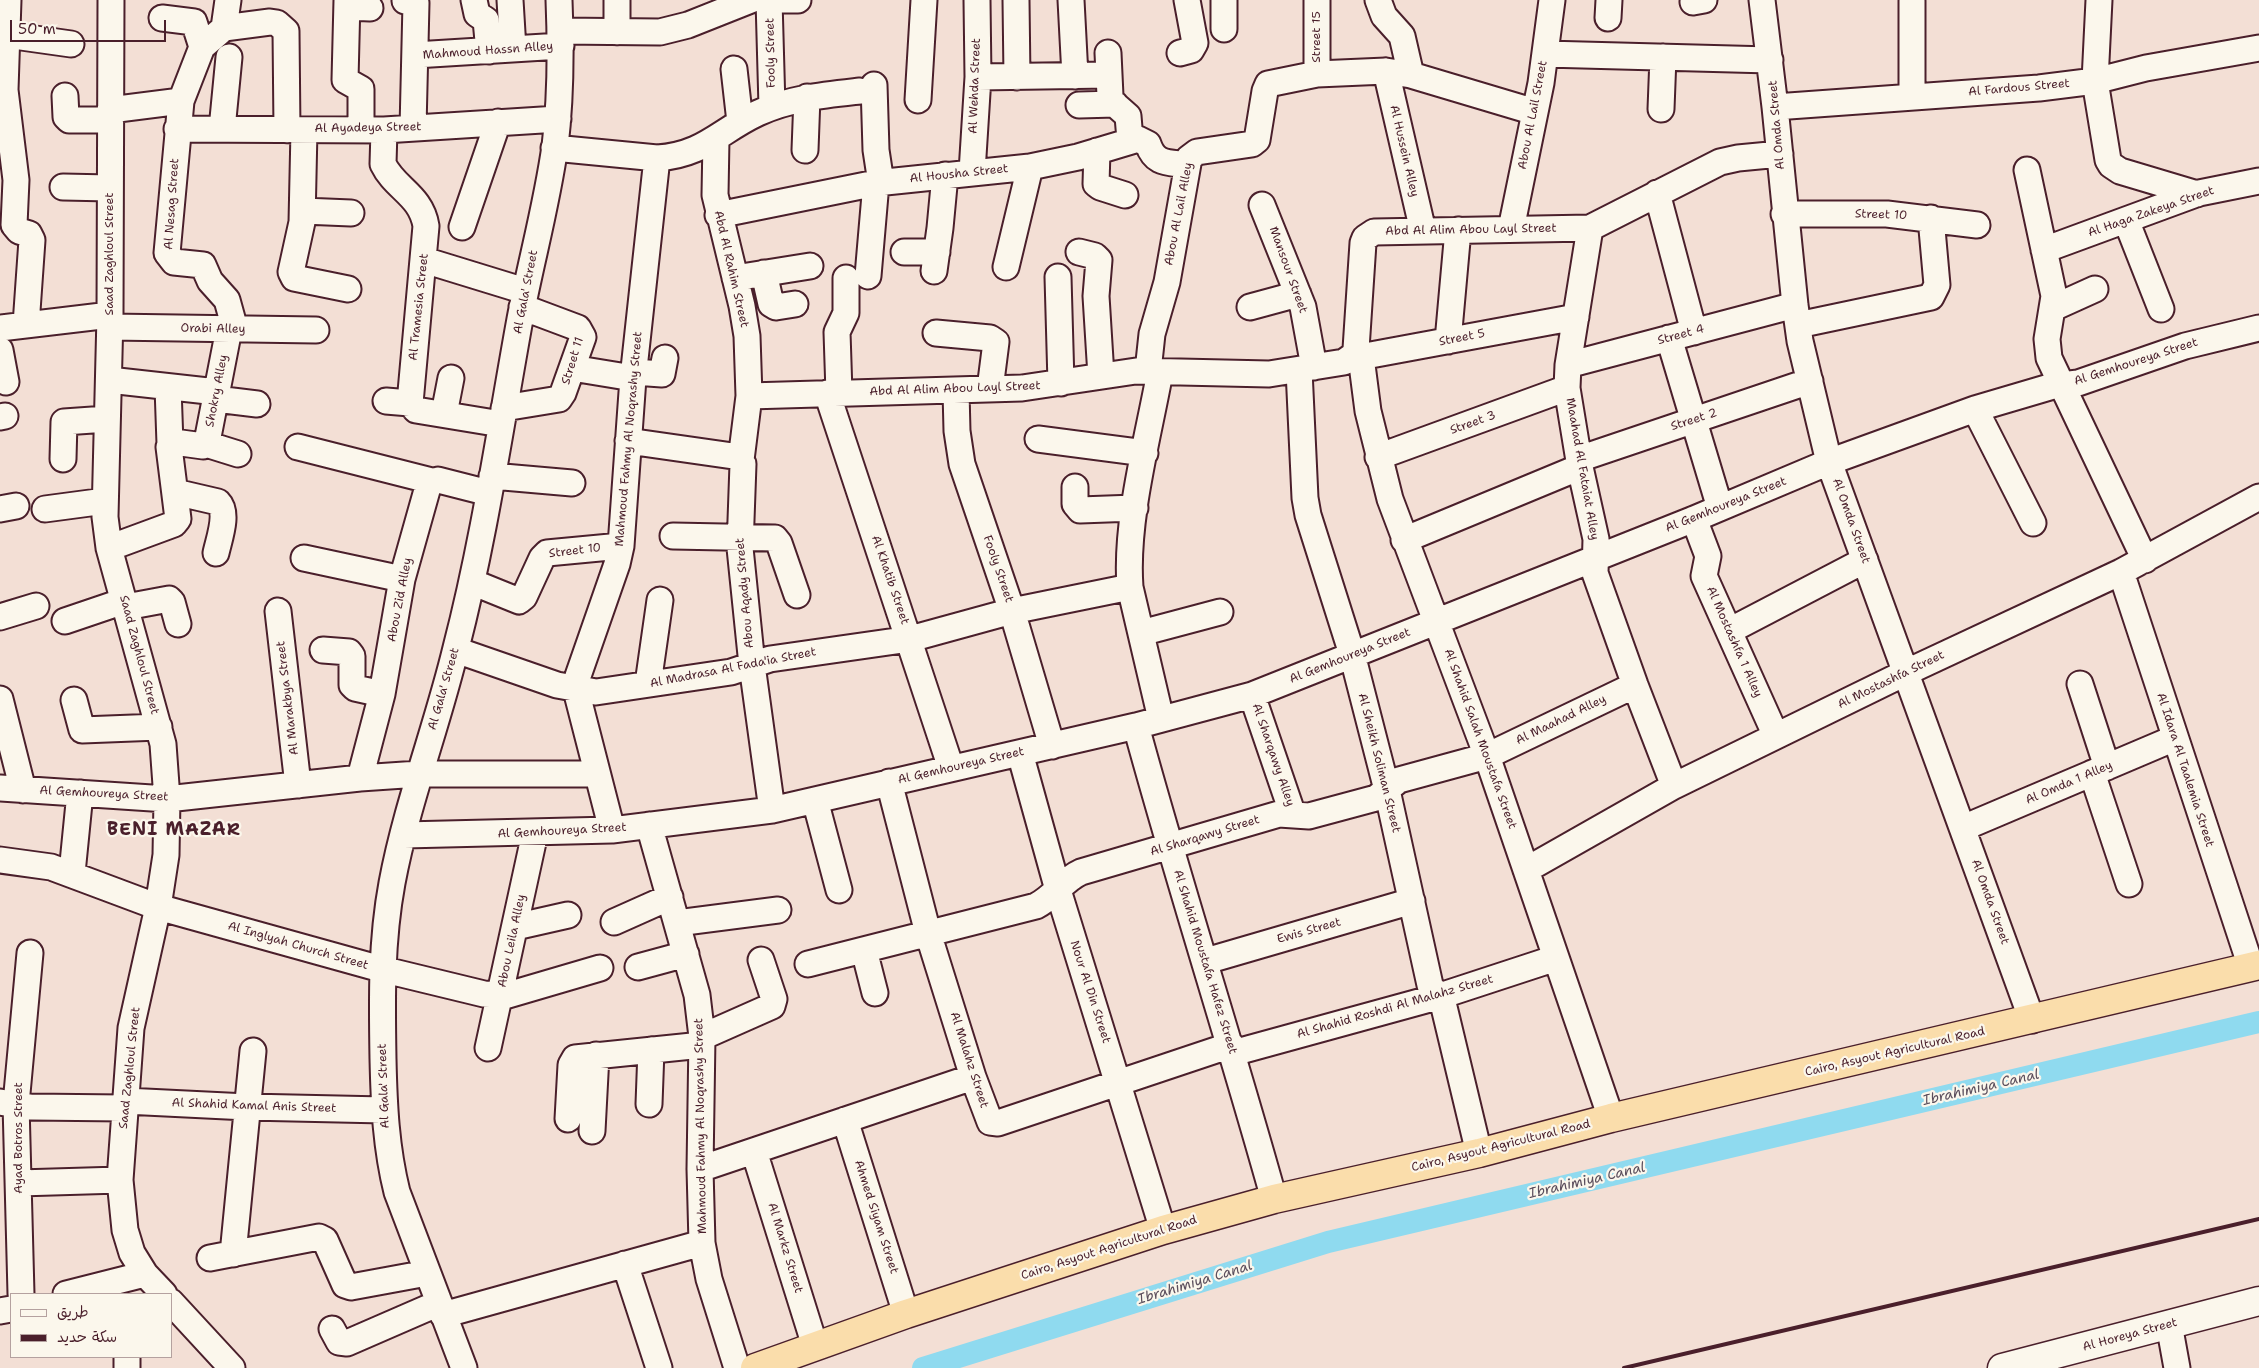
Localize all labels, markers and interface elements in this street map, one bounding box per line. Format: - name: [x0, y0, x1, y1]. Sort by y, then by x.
- scale bar: [12, 10, 169, 42]
- street label: Street 15: [1310, 11, 1324, 63]
- street label: Fooly Street: [763, 18, 779, 88]
- text: 50 m: [18, 19, 56, 39]
- street label: Al Wehda Street: [966, 38, 984, 134]
- street label: Mahmoud Hassn Alley: [422, 39, 554, 63]
- street label: Abou Al Lail Street: [1515, 59, 1551, 171]
- street label: Al Fardous Street: [1968, 76, 2070, 100]
- street label: Al Omda Street: [1766, 80, 1788, 170]
- street label: Al Hussein Alley: [1386, 104, 1422, 198]
- street label: Al Ayadeya Street: [314, 120, 422, 136]
- street label: Al Nesag Street: [162, 158, 182, 250]
- street label: Abou Al Lail Alley: [1162, 161, 1196, 267]
- street label: Al Housha Street: [909, 162, 1009, 186]
- street label: Al Haga Zakeya Street: [2086, 184, 2216, 240]
- street label: Saad Zaghloul Street: [103, 193, 117, 315]
- street label: Street 10: [1855, 207, 1907, 223]
- street label: Abd Al Rahim Street: [711, 209, 751, 329]
- street label: Abd Al Alim Abou Layl Street: [1385, 221, 1557, 239]
- street label: Mansour Street: [1266, 225, 1310, 315]
- street label: Al Gala' Street: [511, 249, 541, 335]
- street label: Al Tramesia Street: [406, 253, 432, 361]
- street label: Orabi Alley: [181, 321, 245, 337]
- street label: Street 4: [1656, 322, 1706, 348]
- street label: Street 5: [1438, 326, 1486, 350]
- street label: Mahmoud Fahmy Al Noqrashy Street: [612, 331, 646, 547]
- street label: Street 11: [559, 335, 587, 387]
- street label: Al Gemhoureya Street: [2072, 335, 2200, 389]
- street label: Shokry Alley: [203, 354, 231, 428]
- street label: Abd Al Alim Abou Layl Street: [869, 379, 1041, 399]
- street label: Maahad Al Fataiat Alley: [1562, 397, 1602, 541]
- street label: Street 2: [1669, 406, 1719, 434]
- street label: Street 3: [1448, 408, 1498, 438]
- street label: Al Gemhoureya Street: [1663, 474, 1789, 536]
- street label: Al Omda Street: [1829, 476, 1873, 566]
- street label: Fooly Street: [980, 533, 1016, 605]
- street label: Al Khatib Street: [868, 534, 912, 626]
- street label: Abou Aqady Street: [733, 537, 757, 649]
- street label: Street 10: [548, 541, 602, 561]
- street label: Abou Zid Alley: [385, 557, 415, 643]
- street label: Al Mostashfa 1 Alley: [1703, 584, 1765, 700]
- street label: Saad Zaghloul Street: [116, 594, 162, 716]
- street label: Al Gemhoureya Street: [1287, 625, 1413, 687]
- street label: Al Marakbya Street: [274, 640, 302, 756]
- street label: Al Madrasa Al Fada'ia Street: [649, 645, 817, 691]
- street label: Al Gala' Street: [425, 646, 463, 732]
- street label: Al Shahid Salah Moustafa Street: [1441, 647, 1519, 831]
- street label: Al Mostashfa Street: [1835, 648, 1947, 712]
- street label: Al Idara Al Taalemia Street: [2153, 691, 2217, 849]
- street label: Al Sheikh Soliman Street: [1355, 692, 1403, 834]
- street label: Al Maahad Alley: [1514, 692, 1608, 748]
- street label: Al Sharqawy Alley: [1249, 702, 1297, 808]
- street label: Al Gemhoureya Street: [896, 744, 1026, 788]
- street label: Al Omda 1 Alley: [2023, 758, 2115, 808]
- street label: Al Gemhoureya Street: [39, 783, 169, 805]
- street label: Al Sharqawy Street: [1149, 813, 1261, 859]
- district label: BENI MAZAR: [106, 819, 242, 841]
- street label: Al Gemhoureya Street: [497, 820, 627, 842]
- street label: Al Omda Street: [1968, 857, 2012, 947]
- street label: Al Shahid Moustafa Hafez Street: [1170, 868, 1240, 1056]
- street label: Abou Leila Alley: [495, 893, 529, 989]
- street label: Ewis Street: [1275, 915, 1343, 947]
- street label: Al Inglyah Church Street: [226, 919, 370, 973]
- street label: Nour Al Din Street: [1067, 939, 1113, 1045]
- street label: Al Shahid Roshdi Al Malahz Street: [1295, 972, 1495, 1042]
- street label: Saad Zaghloul Street: [116, 1006, 144, 1130]
- street label: Al Malahz Street: [947, 1010, 991, 1110]
- street label: Mahmoud Fahmy Al Noqrashy Street: [692, 1018, 710, 1234]
- street label: Cairo, Asyout Agricultural Road: [1804, 1024, 1986, 1080]
- street label: Al Gala' Street: [375, 1043, 393, 1129]
- water label: Ibrahimiya Canal: [1921, 1066, 2041, 1110]
- street label: Ayad Botros Street: [12, 1082, 26, 1194]
- street label: Al Shahid Kamal Anis Street: [171, 1096, 337, 1116]
- street label: Cairo, Asyout Agricultural Road: [1410, 1117, 1592, 1175]
- street label: Ahmed Siyam Street: [851, 1158, 901, 1276]
- water label: Ibrahimiya Canal: [1527, 1159, 1647, 1203]
- street label: Al Markz Street: [764, 1201, 806, 1295]
- street label: Cairo, Asyout Agricultural Road: [1019, 1213, 1199, 1283]
- water label: Ibrahimiya Canal: [1136, 1258, 1254, 1308]
- legend: [10, 1293, 172, 1358]
- text: طريق: [57, 1302, 89, 1322]
- street label: Al Horeya Street: [2081, 1315, 2179, 1355]
- text: سكة حديد: [57, 1327, 117, 1347]

